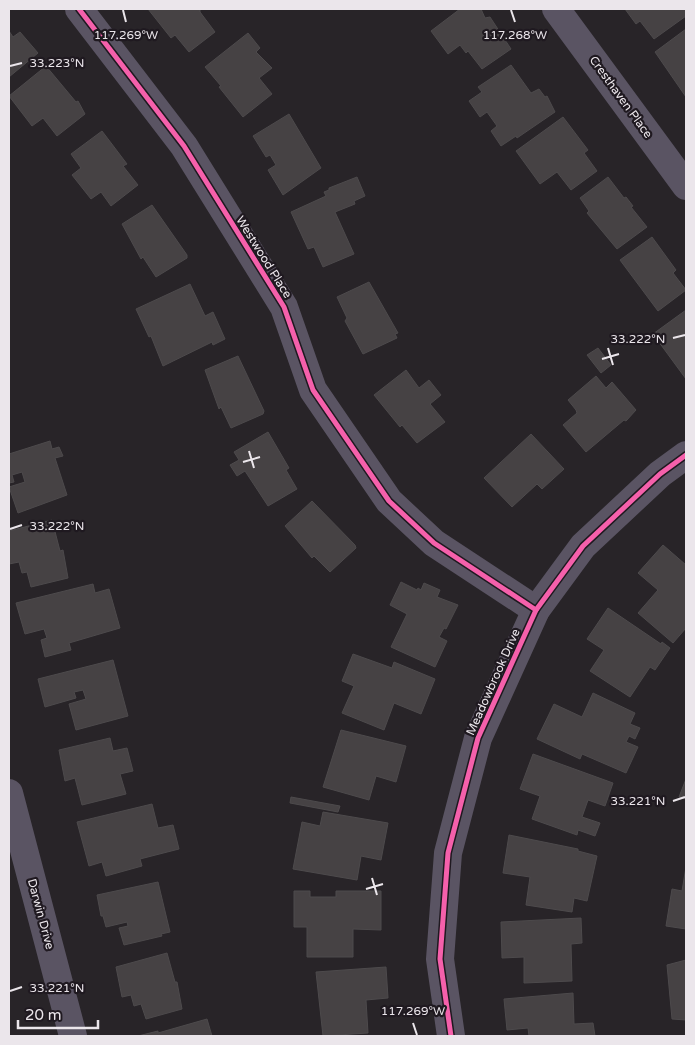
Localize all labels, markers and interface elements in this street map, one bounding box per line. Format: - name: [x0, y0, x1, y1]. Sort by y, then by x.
- text: 117.269°W: [94, 28, 158, 42]
- text: 117.268°W: [483, 28, 547, 42]
- street label: Cresthaven Place: [587, 53, 656, 141]
- text: 33.223°N: [30, 56, 84, 70]
- street label: Westwood Place: [233, 213, 295, 301]
- text: 33.222°N: [611, 332, 665, 346]
- text: 33.222°N: [30, 519, 84, 533]
- street label: Meadowbrook Drive: [463, 626, 523, 737]
- text: 33.221°N: [611, 794, 665, 808]
- street label: Darwin Drive: [25, 877, 57, 951]
- text: 33.221°N: [30, 981, 84, 995]
- scale bar: [18, 998, 98, 1030]
- text: 117.269°W: [381, 1004, 445, 1018]
- text: 20 m: [25, 1006, 62, 1024]

